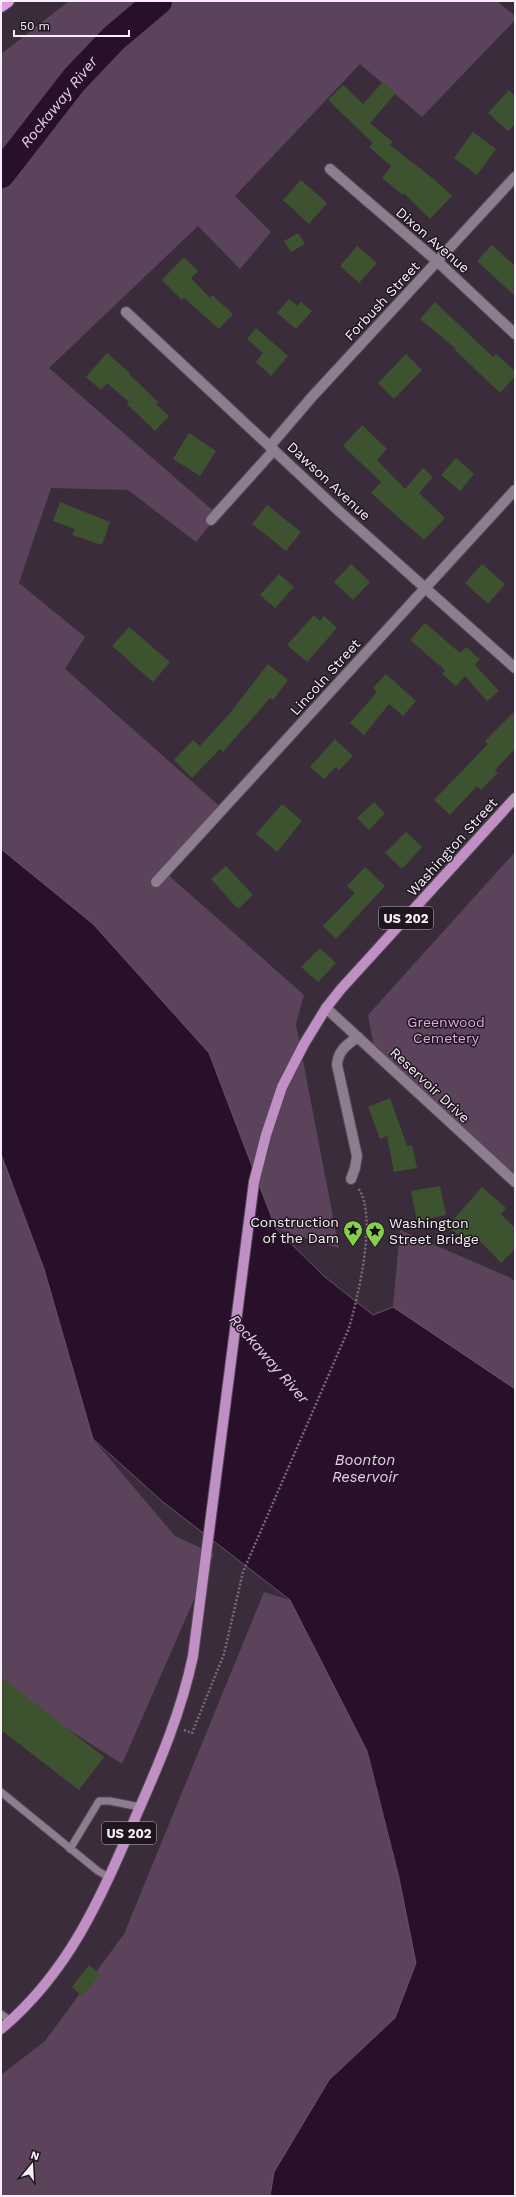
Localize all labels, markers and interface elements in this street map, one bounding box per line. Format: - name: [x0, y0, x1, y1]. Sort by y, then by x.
- scale bar: [14, 12, 129, 38]
- text: 50 m: [20, 19, 50, 33]
- water label: Rockaway River: [17, 52, 102, 151]
- street label: Dixon Avenue: [393, 204, 473, 276]
- street label: Forbush Street: [341, 258, 423, 344]
- street label: Dawson Avenue: [284, 438, 374, 524]
- street label: Lincoln Street: [287, 636, 363, 718]
- street label: Washington Street: [404, 795, 500, 899]
- road number: US 202: [379, 907, 433, 929]
- park label: Greenwood Cemetery: [407, 1014, 485, 1046]
- street label: Reservoir Drive: [387, 1044, 473, 1126]
- place label: Construction of the Dam: [250, 1214, 339, 1246]
- place label: Washington Street Bridge: [389, 1215, 479, 1247]
- place icon: Construction of the Dam: [342, 1219, 364, 1247]
- place icon: Washington Street Bridge: [364, 1220, 386, 1248]
- water label: Rockaway River: [225, 1311, 313, 1408]
- water label: Boonton Reservoir: [332, 1451, 399, 1486]
- road number: US 202: [102, 1822, 156, 1844]
- north arrow: [12, 2145, 52, 2185]
- text: N: [29, 2149, 41, 2163]

